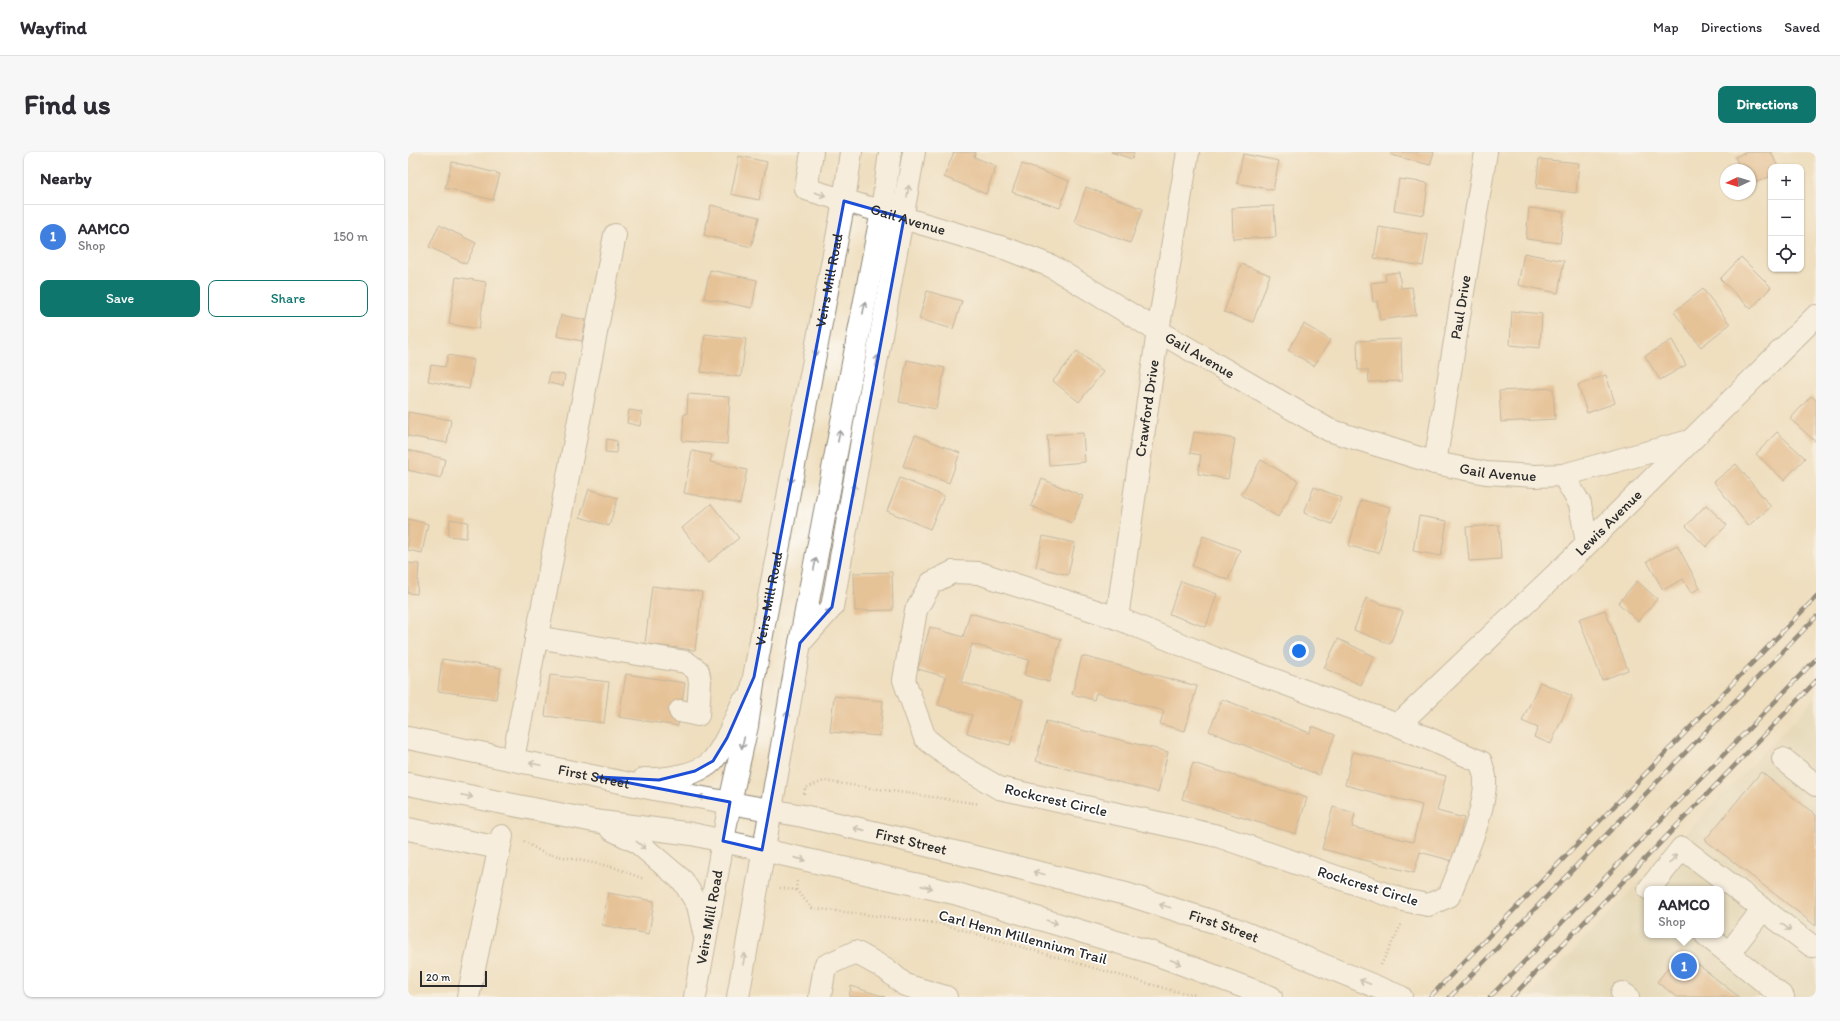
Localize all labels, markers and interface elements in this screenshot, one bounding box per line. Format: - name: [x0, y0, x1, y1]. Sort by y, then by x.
- text: Wayfind: [20, 16, 87, 39]
- text: Map: [1653, 19, 1679, 36]
- text: Directions: [1701, 19, 1762, 36]
- text: Saved: [1784, 19, 1820, 36]
- button: Directions: [1718, 86, 1816, 123]
- text: Find us: [24, 87, 111, 121]
- north arrow: [1720, 164, 1756, 200]
- map controls: [1768, 164, 1804, 272]
- button: +: [1768, 164, 1804, 200]
- text: Nearby: [40, 168, 92, 188]
- one-way arrow: [904, 185, 912, 198]
- one-way arrow: [814, 191, 827, 198]
- street label: Gail Avenue: [868, 200, 948, 239]
- button: −: [1768, 200, 1804, 236]
- text: AAMCO: [78, 220, 129, 238]
- text: 1: [50, 229, 56, 244]
- text: 150 m: [333, 229, 368, 244]
- street label: Veirs Mill Road: [811, 232, 847, 329]
- button: locate: [1768, 236, 1804, 272]
- text: Shop: [78, 238, 105, 253]
- street label: Paul Drive: [1446, 274, 1475, 341]
- button: Save: [40, 280, 200, 317]
- button: Share: [208, 280, 368, 317]
- one-way arrow: [860, 302, 868, 315]
- street label: Gail Avenue: [1162, 328, 1238, 382]
- one-way arrow: [812, 343, 820, 356]
- one-way arrow: [874, 355, 882, 368]
- street label: Crawford Drive: [1131, 358, 1163, 458]
- one-way arrow: [836, 430, 844, 443]
- street label: Gail Avenue: [1458, 459, 1537, 485]
- one-way arrow: [788, 471, 796, 484]
- one-way arrow: [850, 482, 858, 495]
- street label: Lewis Avenue: [1571, 486, 1646, 560]
- street label: Veirs Mill Road: [751, 550, 786, 647]
- one-way arrow: [811, 557, 819, 570]
- one-way arrow: [821, 609, 830, 619]
- your location: [1289, 641, 1309, 661]
- one-way arrow: [783, 710, 791, 723]
- one-way arrow: [739, 736, 747, 749]
- one-way arrow: [529, 760, 542, 768]
- street label: First Street: [557, 760, 632, 793]
- street label: Rockcrest Circle: [1003, 779, 1109, 821]
- one-way arrow: [461, 792, 474, 800]
- one-way arrow: [698, 794, 711, 802]
- one-way arrow: [852, 824, 865, 832]
- street label: First Street: [874, 824, 949, 859]
- one-way arrow: [635, 841, 646, 849]
- one-way arrow: [1669, 853, 1678, 864]
- one-way arrow: [794, 855, 807, 863]
- street label: Rockcrest Circle: [1315, 862, 1421, 910]
- street label: Veirs Mill Road: [692, 869, 727, 966]
- one-way arrow: [1033, 869, 1046, 876]
- one-way arrow: [921, 883, 934, 891]
- popup: [1644, 886, 1724, 938]
- text: AAMCO: [1658, 896, 1710, 914]
- one-way arrow: [1158, 902, 1171, 909]
- street label: Carl Henn Millennium Trail: [937, 906, 1110, 968]
- street label: First Street: [1187, 906, 1262, 947]
- text: Shop: [1658, 914, 1686, 929]
- one-way arrow: [1046, 919, 1059, 926]
- one-way arrow: [1781, 923, 1792, 931]
- pin: 1: [1671, 951, 1697, 981]
- one-way arrow: [740, 952, 748, 965]
- one-way arrow: [1170, 958, 1182, 966]
- scale bar: [420, 969, 487, 988]
- text: 20 m: [426, 971, 450, 984]
- one-way arrow: [1359, 977, 1371, 985]

